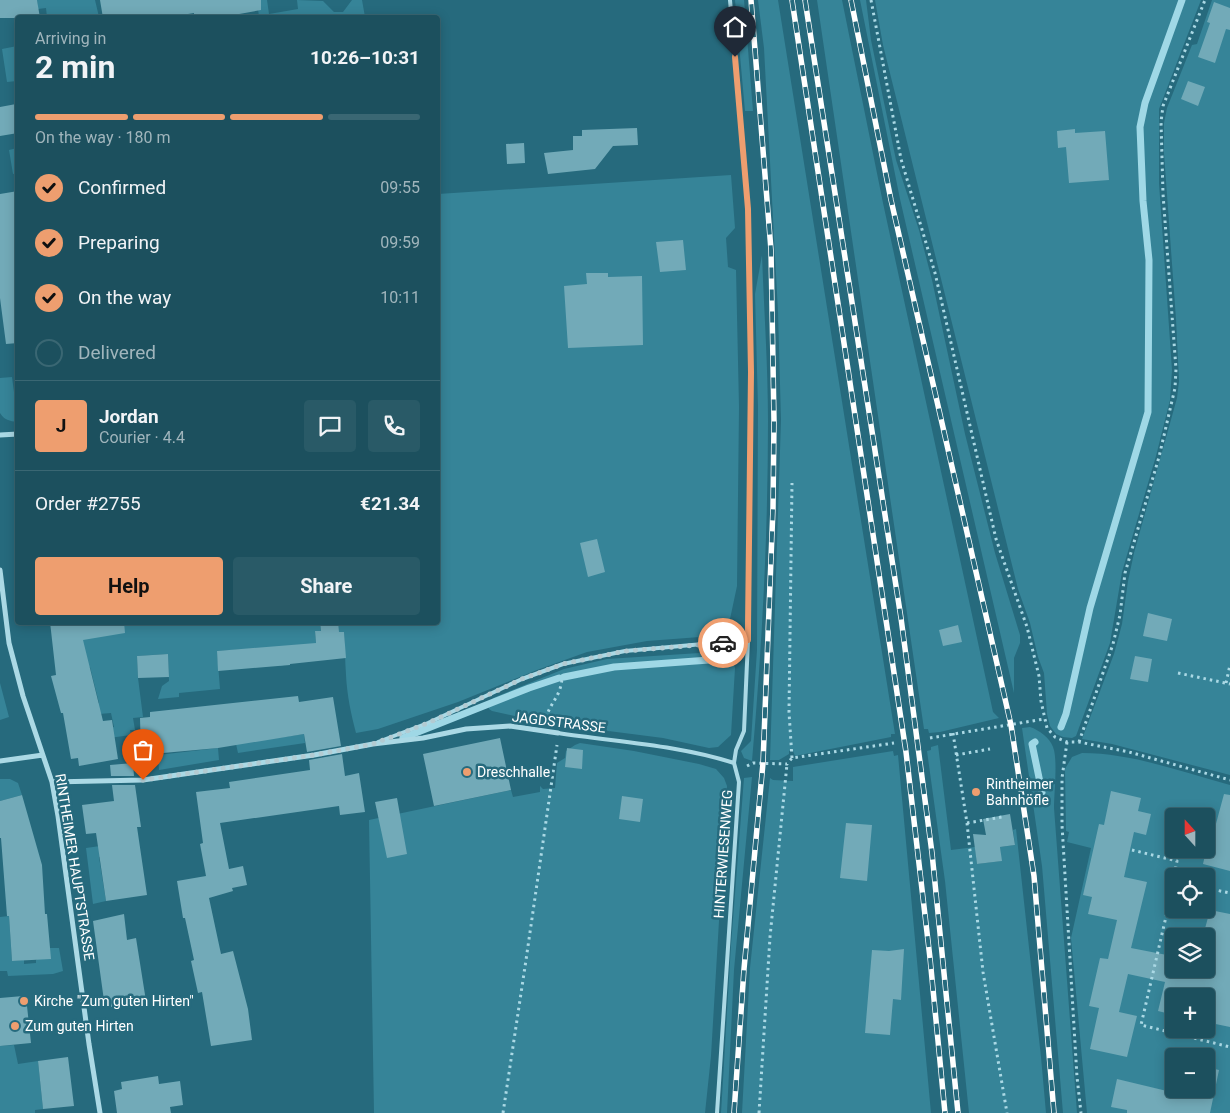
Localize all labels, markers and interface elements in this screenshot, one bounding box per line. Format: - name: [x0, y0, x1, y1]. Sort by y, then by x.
- pin: [714, 6, 756, 57]
- icon: home: [721, 13, 749, 41]
- text: Arriving in: [35, 29, 106, 48]
- text: 10:26–10:31: [310, 46, 420, 69]
- text: 2 min: [35, 48, 115, 86]
- text: On the way · 180 m: [35, 128, 171, 147]
- icon: check: [35, 174, 63, 202]
- text: Confirmed: [78, 176, 166, 199]
- text: 09:55: [380, 178, 420, 197]
- icon: check: [35, 229, 63, 257]
- text: Preparing: [78, 231, 160, 254]
- text: 09:59: [380, 233, 420, 252]
- icon: check: [35, 284, 63, 312]
- text: On the way: [78, 286, 171, 309]
- text: 10:11: [380, 288, 420, 307]
- text: Delivered: [78, 341, 156, 364]
- button: chat: [304, 400, 356, 452]
- button: phone: [368, 400, 420, 452]
- text: Jordan: [99, 405, 159, 428]
- text: J: [56, 414, 66, 437]
- text: Courier · 4.4: [99, 428, 185, 447]
- text: Order #2755: [35, 492, 141, 515]
- text: €21.34: [360, 492, 420, 515]
- button: Help: [35, 557, 223, 615]
- button: Share: [233, 557, 420, 615]
- courier: [698, 618, 748, 668]
- icon: car: [709, 629, 737, 657]
- street label: JAGDSTRASSE: [511, 708, 607, 736]
- pin: [122, 729, 164, 780]
- icon: bag: [129, 736, 157, 764]
- place label: Dreschhalle: [477, 764, 550, 780]
- marker: Dreschhalle: [461, 766, 473, 778]
- street label: RINTHEIMER HAUPTSTRASSE: [52, 772, 98, 962]
- place label: Rintheimer Bahnhöfle: [986, 776, 1054, 808]
- marker: Rintheimer Bahnhöfle: [970, 786, 982, 798]
- street label: HINTERWIESENWEG: [711, 789, 735, 919]
- north arrow: [1165, 808, 1215, 858]
- map controls: [1165, 808, 1215, 1098]
- button: locate: [1165, 868, 1215, 918]
- button: layers: [1165, 928, 1215, 978]
- button: +: [1165, 988, 1215, 1038]
- place label: Kirche "Zum guten Hirten": [34, 993, 194, 1009]
- marker: Kirche "Zum guten Hirten": [18, 995, 30, 1007]
- place label: Zum guten Hirten: [25, 1018, 134, 1034]
- marker: Zum guten Hirten: [9, 1020, 21, 1032]
- button: −: [1165, 1048, 1215, 1098]

